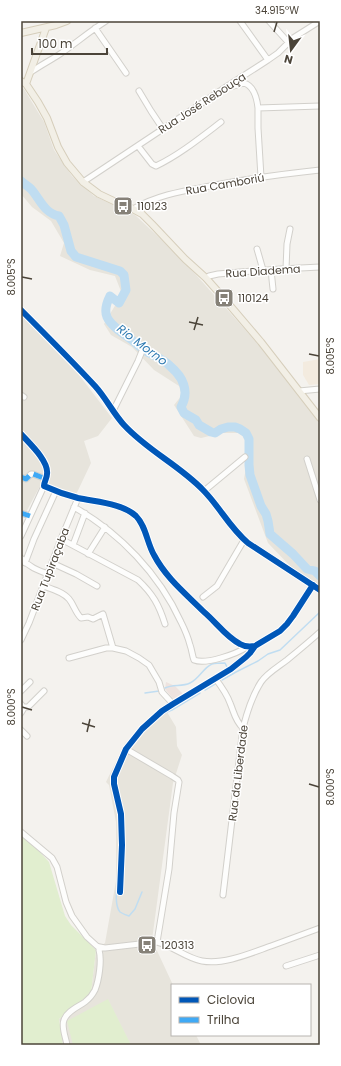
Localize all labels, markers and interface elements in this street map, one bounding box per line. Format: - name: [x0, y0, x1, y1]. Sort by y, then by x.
- text: 34.915°W: [255, 3, 299, 18]
- scale bar: [32, 30, 107, 56]
- north arrow: [271, 30, 311, 70]
- text: 100 m: [38, 35, 72, 52]
- text: N: [282, 51, 294, 68]
- street label: Rua José Rebouça: [155, 69, 249, 137]
- street label: Rua Camboriú: [184, 169, 266, 199]
- bus stop icon: 110123: [112, 195, 134, 217]
- place label: 110123: [137, 198, 167, 214]
- text: 8.005°S: [4, 258, 19, 296]
- street label: Rua Diadema: [225, 260, 301, 282]
- bus stop icon: 110124: [213, 287, 235, 309]
- place label: 110124: [238, 290, 269, 306]
- water label: Rio Morno: [113, 320, 171, 369]
- text: 8.005°S: [323, 337, 338, 375]
- street label: Rua Tupiraçaba: [27, 525, 73, 613]
- text: 8.000°S: [4, 688, 19, 726]
- street label: Rua da Liberdade: [224, 724, 252, 822]
- text: 8.000°S: [323, 768, 338, 806]
- bus stop icon: 120313: [136, 934, 158, 956]
- place label: 120313: [161, 937, 194, 953]
- legend: [171, 984, 311, 1036]
- text: Ciclovia: [207, 991, 255, 1008]
- text: Trilha: [207, 1011, 240, 1028]

